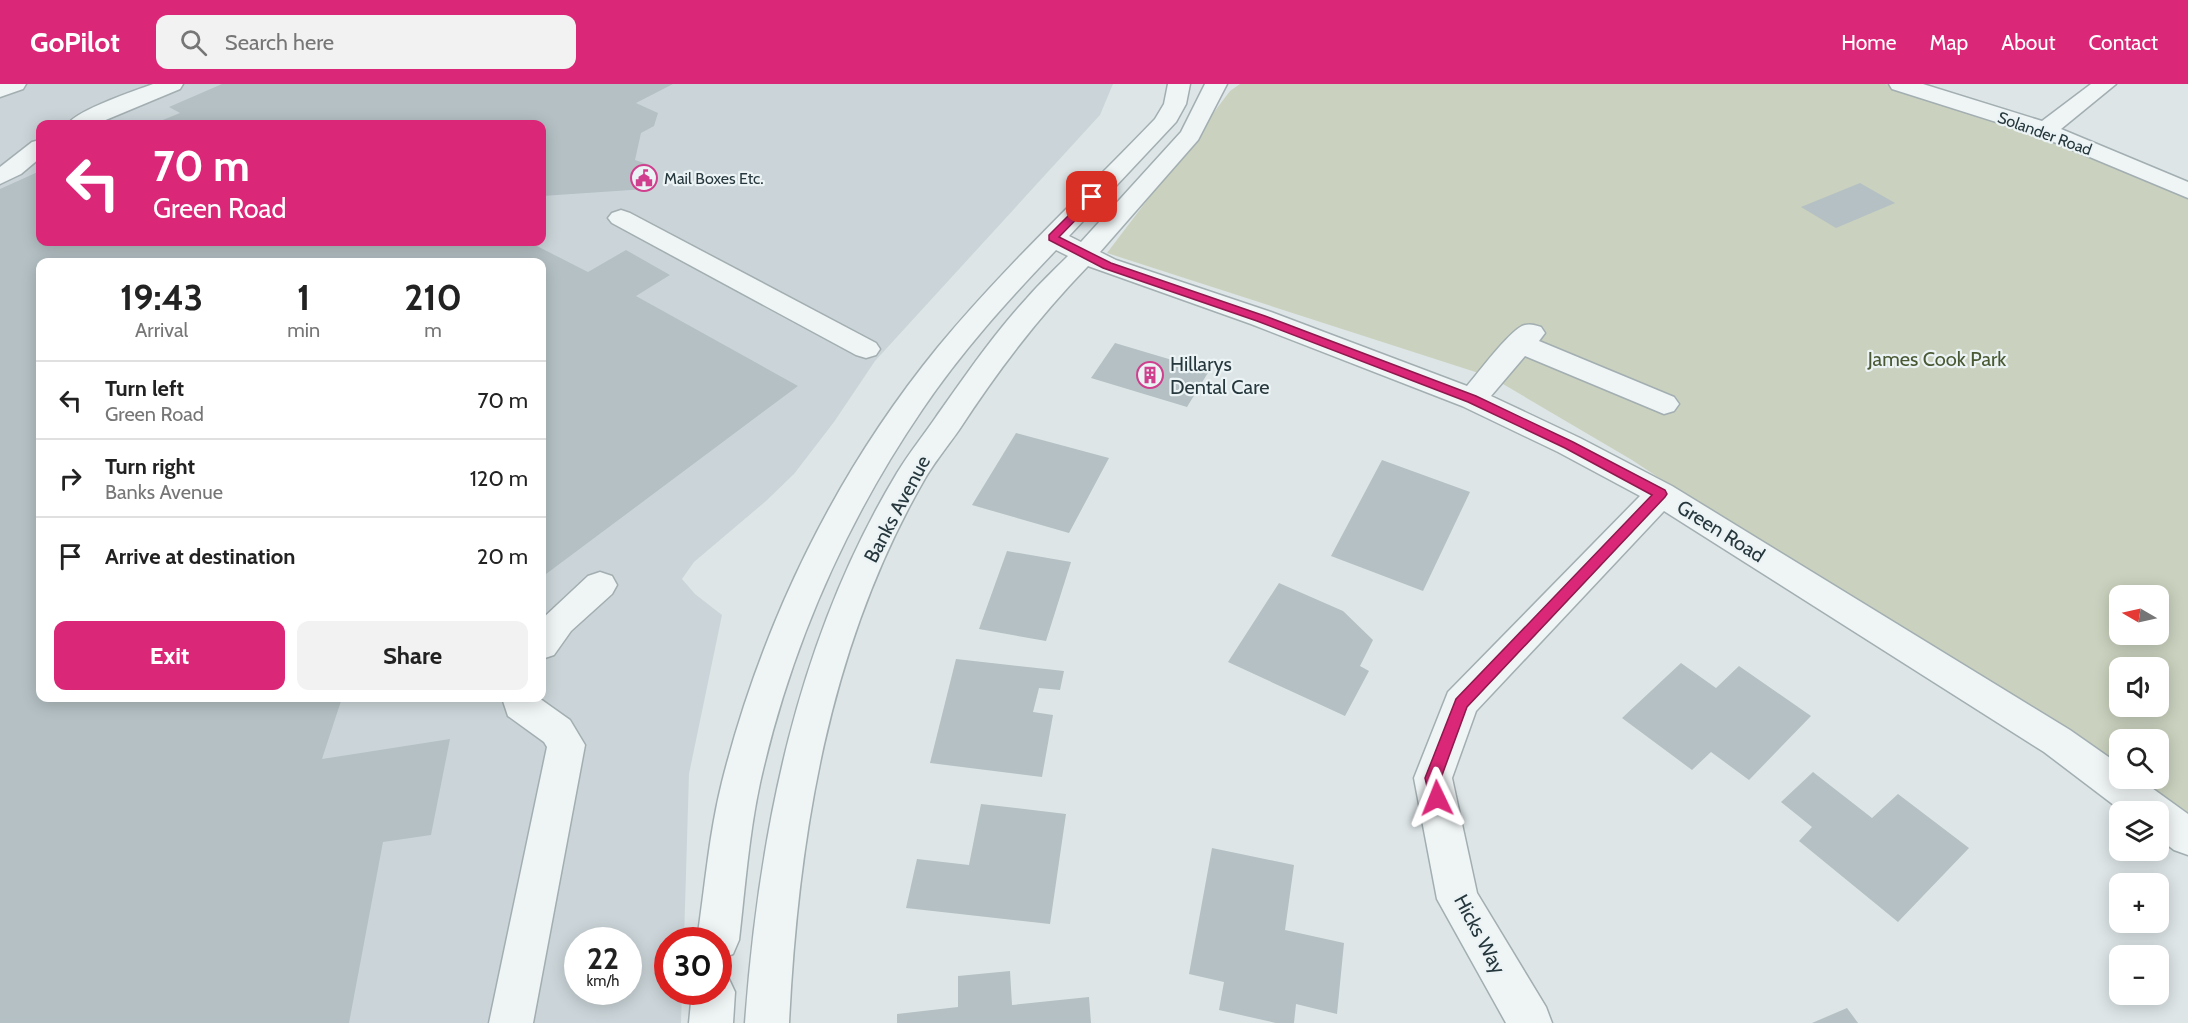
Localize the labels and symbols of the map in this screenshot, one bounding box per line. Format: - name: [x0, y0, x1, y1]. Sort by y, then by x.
- street label: Solander Road: [1995, 108, 2095, 159]
- public building icon: Mail Boxes Etc.: [629, 163, 659, 193]
- place label: Mail Boxes Etc.: [664, 169, 764, 188]
- pin: [1066, 171, 1117, 222]
- park label: James Cook Park: [1867, 347, 2006, 371]
- place label: Hillarys Dental Care: [1170, 352, 1269, 399]
- building icon: Hillarys Dental Care: [1135, 360, 1165, 390]
- street label: Banks Avenue: [859, 451, 935, 567]
- street label: Green Road: [1673, 495, 1769, 567]
- north arrow: [2109, 585, 2169, 645]
- position arrow: [1405, 766, 1469, 830]
- street label: Hicks Way: [1449, 890, 1511, 978]
- speed limit sign: 30: [654, 927, 732, 1005]

